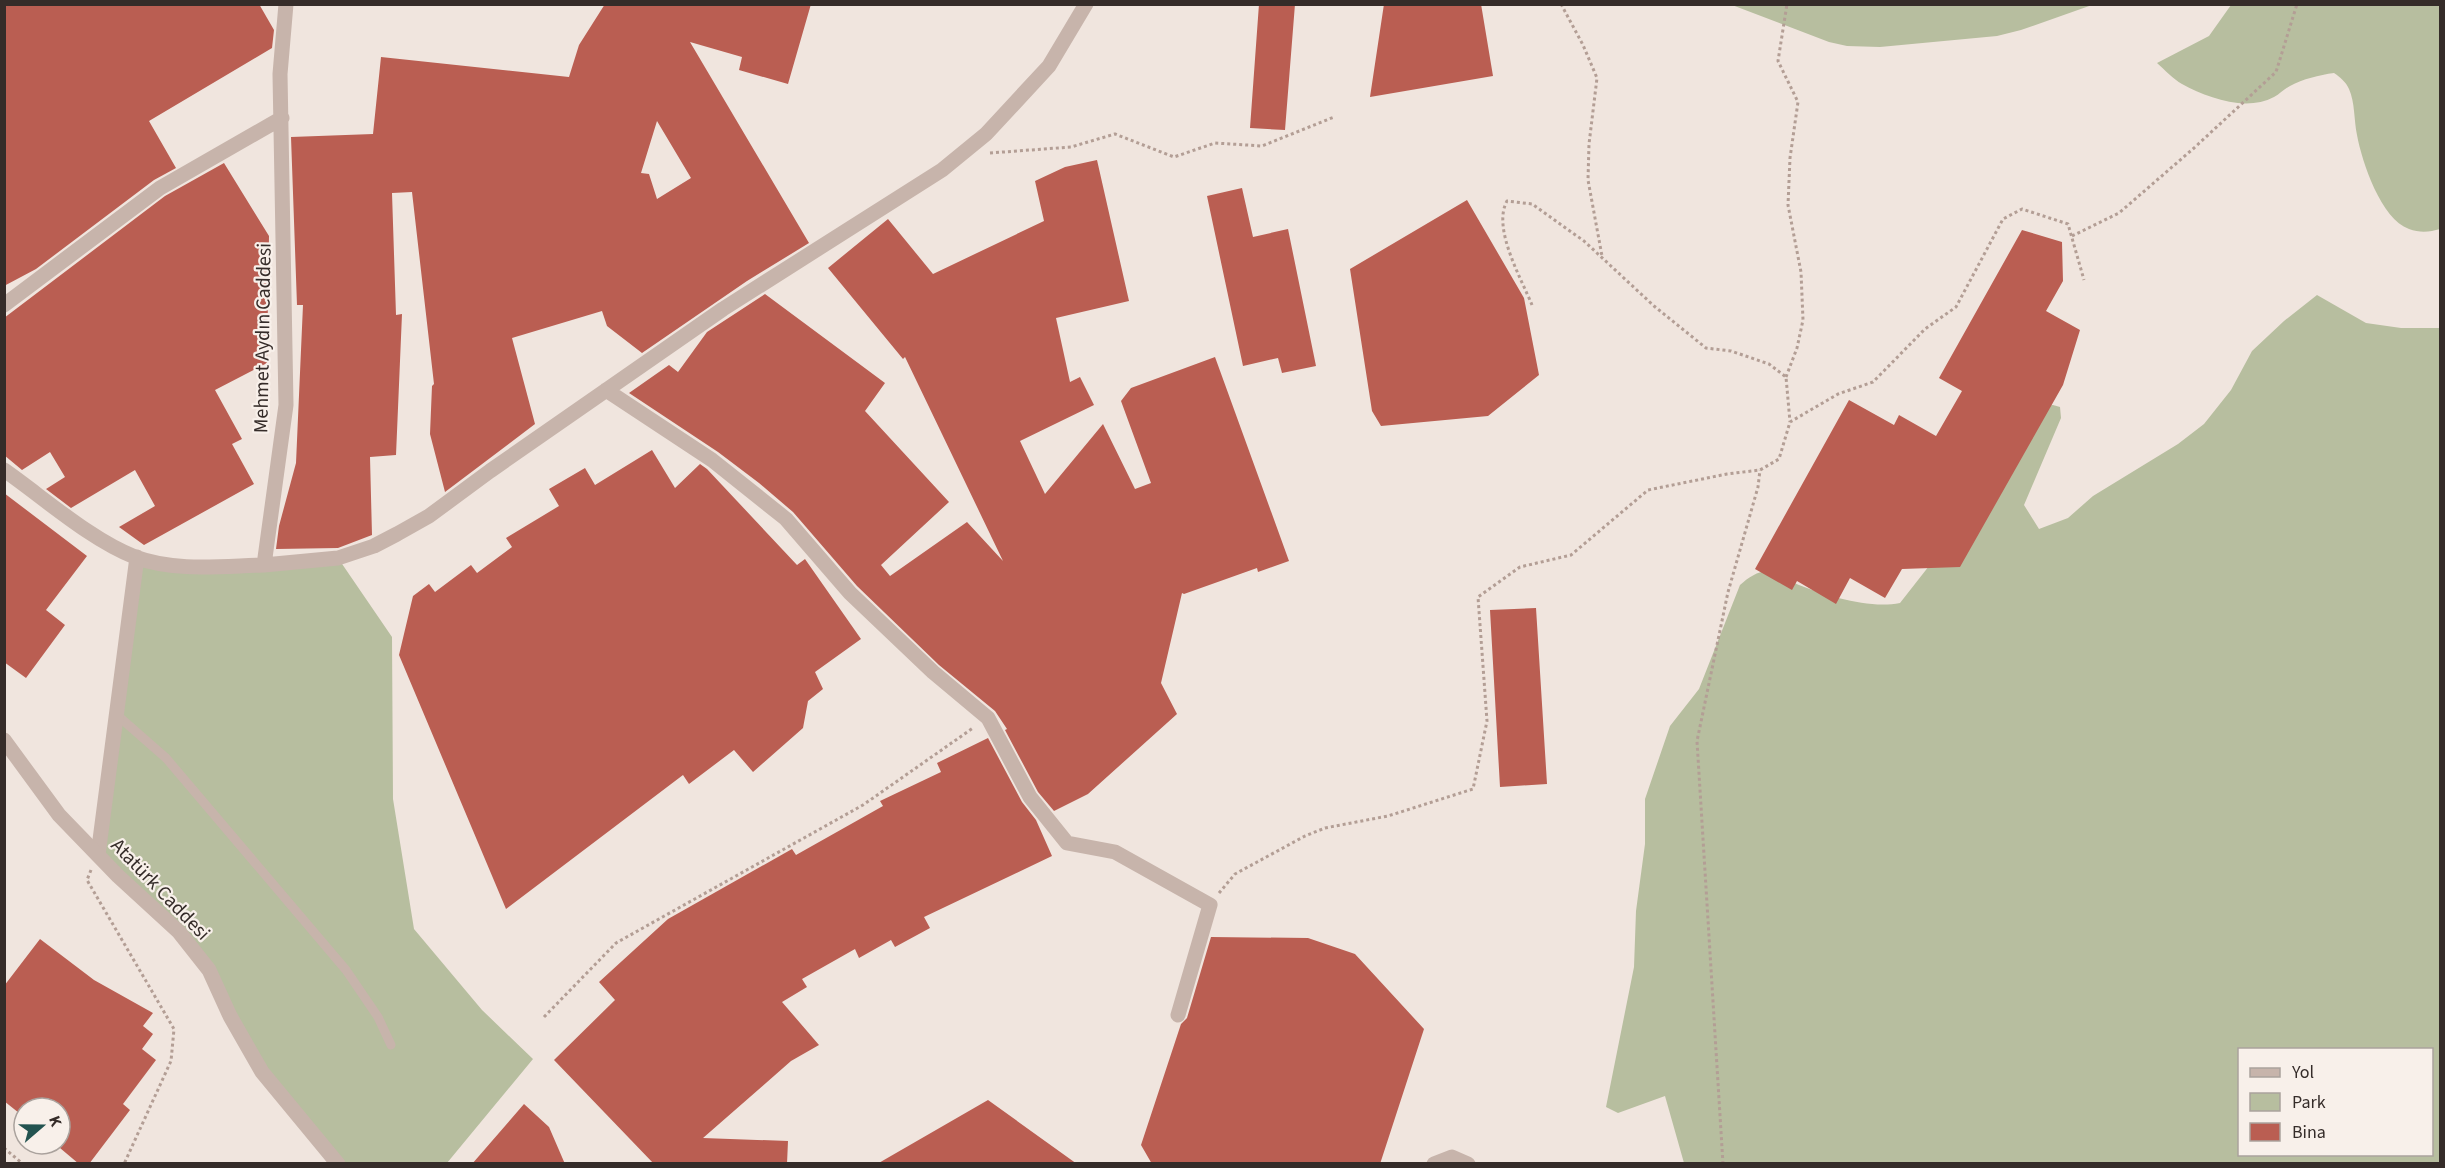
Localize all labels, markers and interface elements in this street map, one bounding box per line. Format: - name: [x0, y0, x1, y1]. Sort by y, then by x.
- street label: Mehmet Aydın Caddesi: [247, 243, 279, 433]
- street label: Atatürk Caddesi: [104, 832, 216, 947]
- legend: [2238, 1048, 2433, 1156]
- text: Yol: [2291, 1060, 2314, 1085]
- text: Park: [2292, 1090, 2326, 1115]
- north arrow: [12, 1096, 72, 1156]
- text: K: [43, 1113, 67, 1130]
- text: Bina: [2292, 1120, 2326, 1145]

